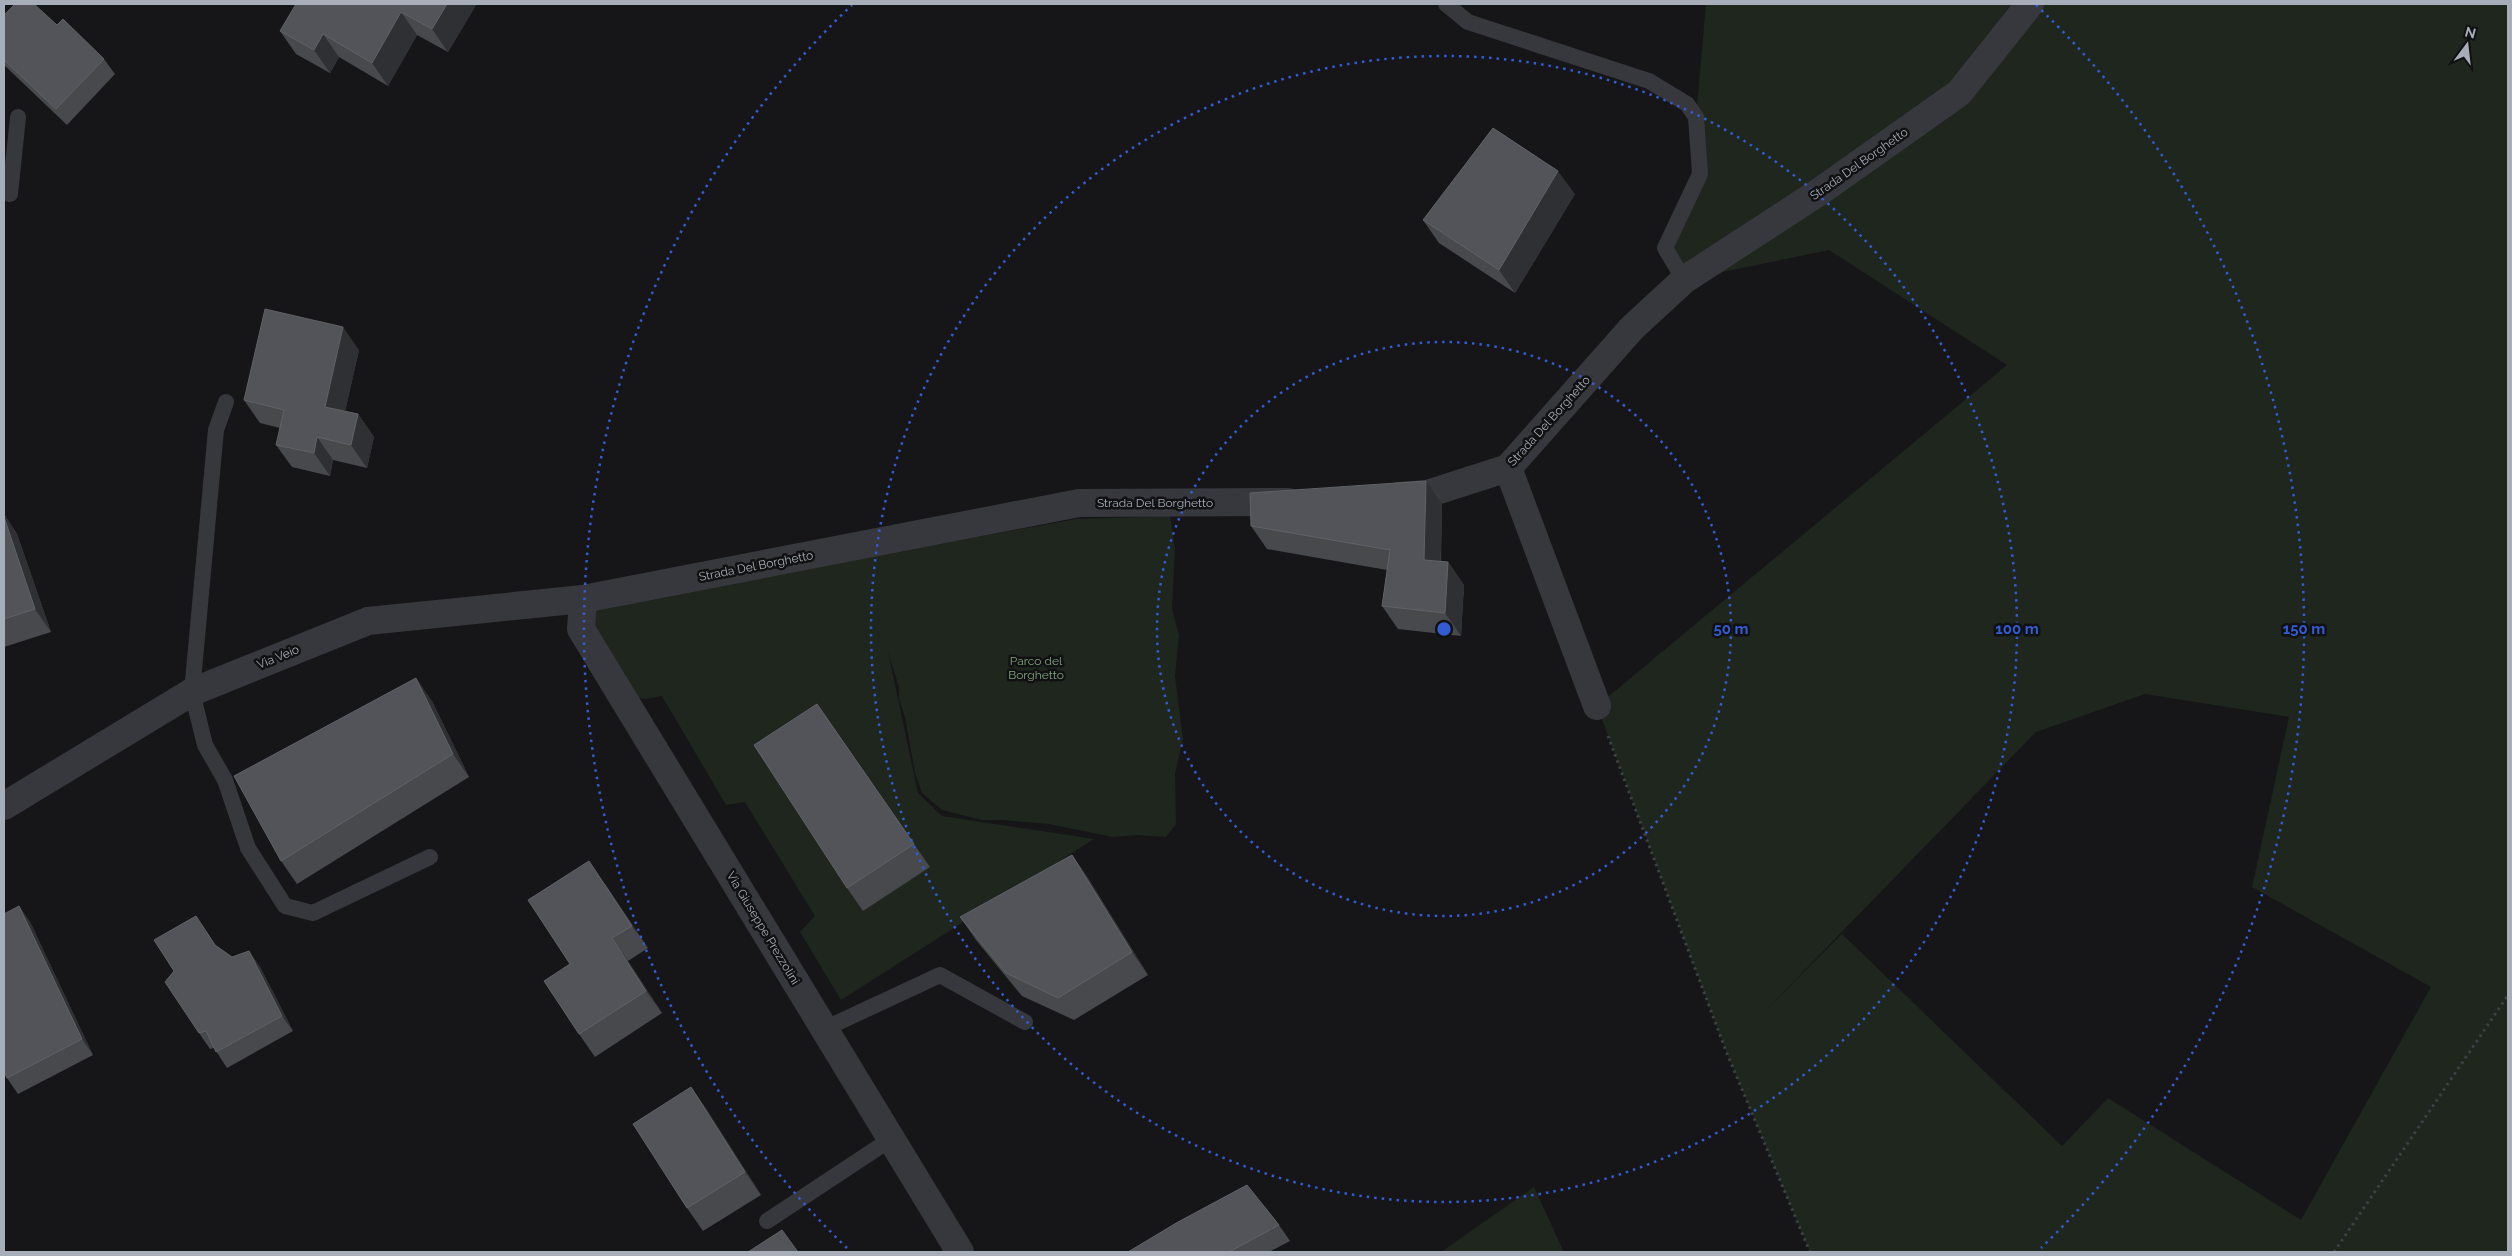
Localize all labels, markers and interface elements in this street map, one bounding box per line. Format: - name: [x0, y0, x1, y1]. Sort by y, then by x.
- north arrow: [2442, 20, 2492, 70]
- text: N: [2463, 23, 2478, 42]
- street label: Strada Del Borghetto: [1807, 125, 1911, 203]
- street label: Strada Del Borghetto: [1505, 373, 1593, 469]
- street label: Strada Del Borghetto: [1097, 496, 1213, 510]
- street label: Strada Del Borghetto: [698, 548, 814, 584]
- centre of rings: [1435, 620, 1453, 638]
- text: 50 m: [1713, 620, 1749, 638]
- text: 100 m: [1995, 620, 2039, 638]
- text: 150 m: [2283, 620, 2325, 638]
- street label: Via Veio: [255, 642, 301, 672]
- park label: Parco del Borghetto: [1008, 654, 1064, 682]
- street label: Via Giuseppe Prezzolini: [724, 869, 802, 987]

